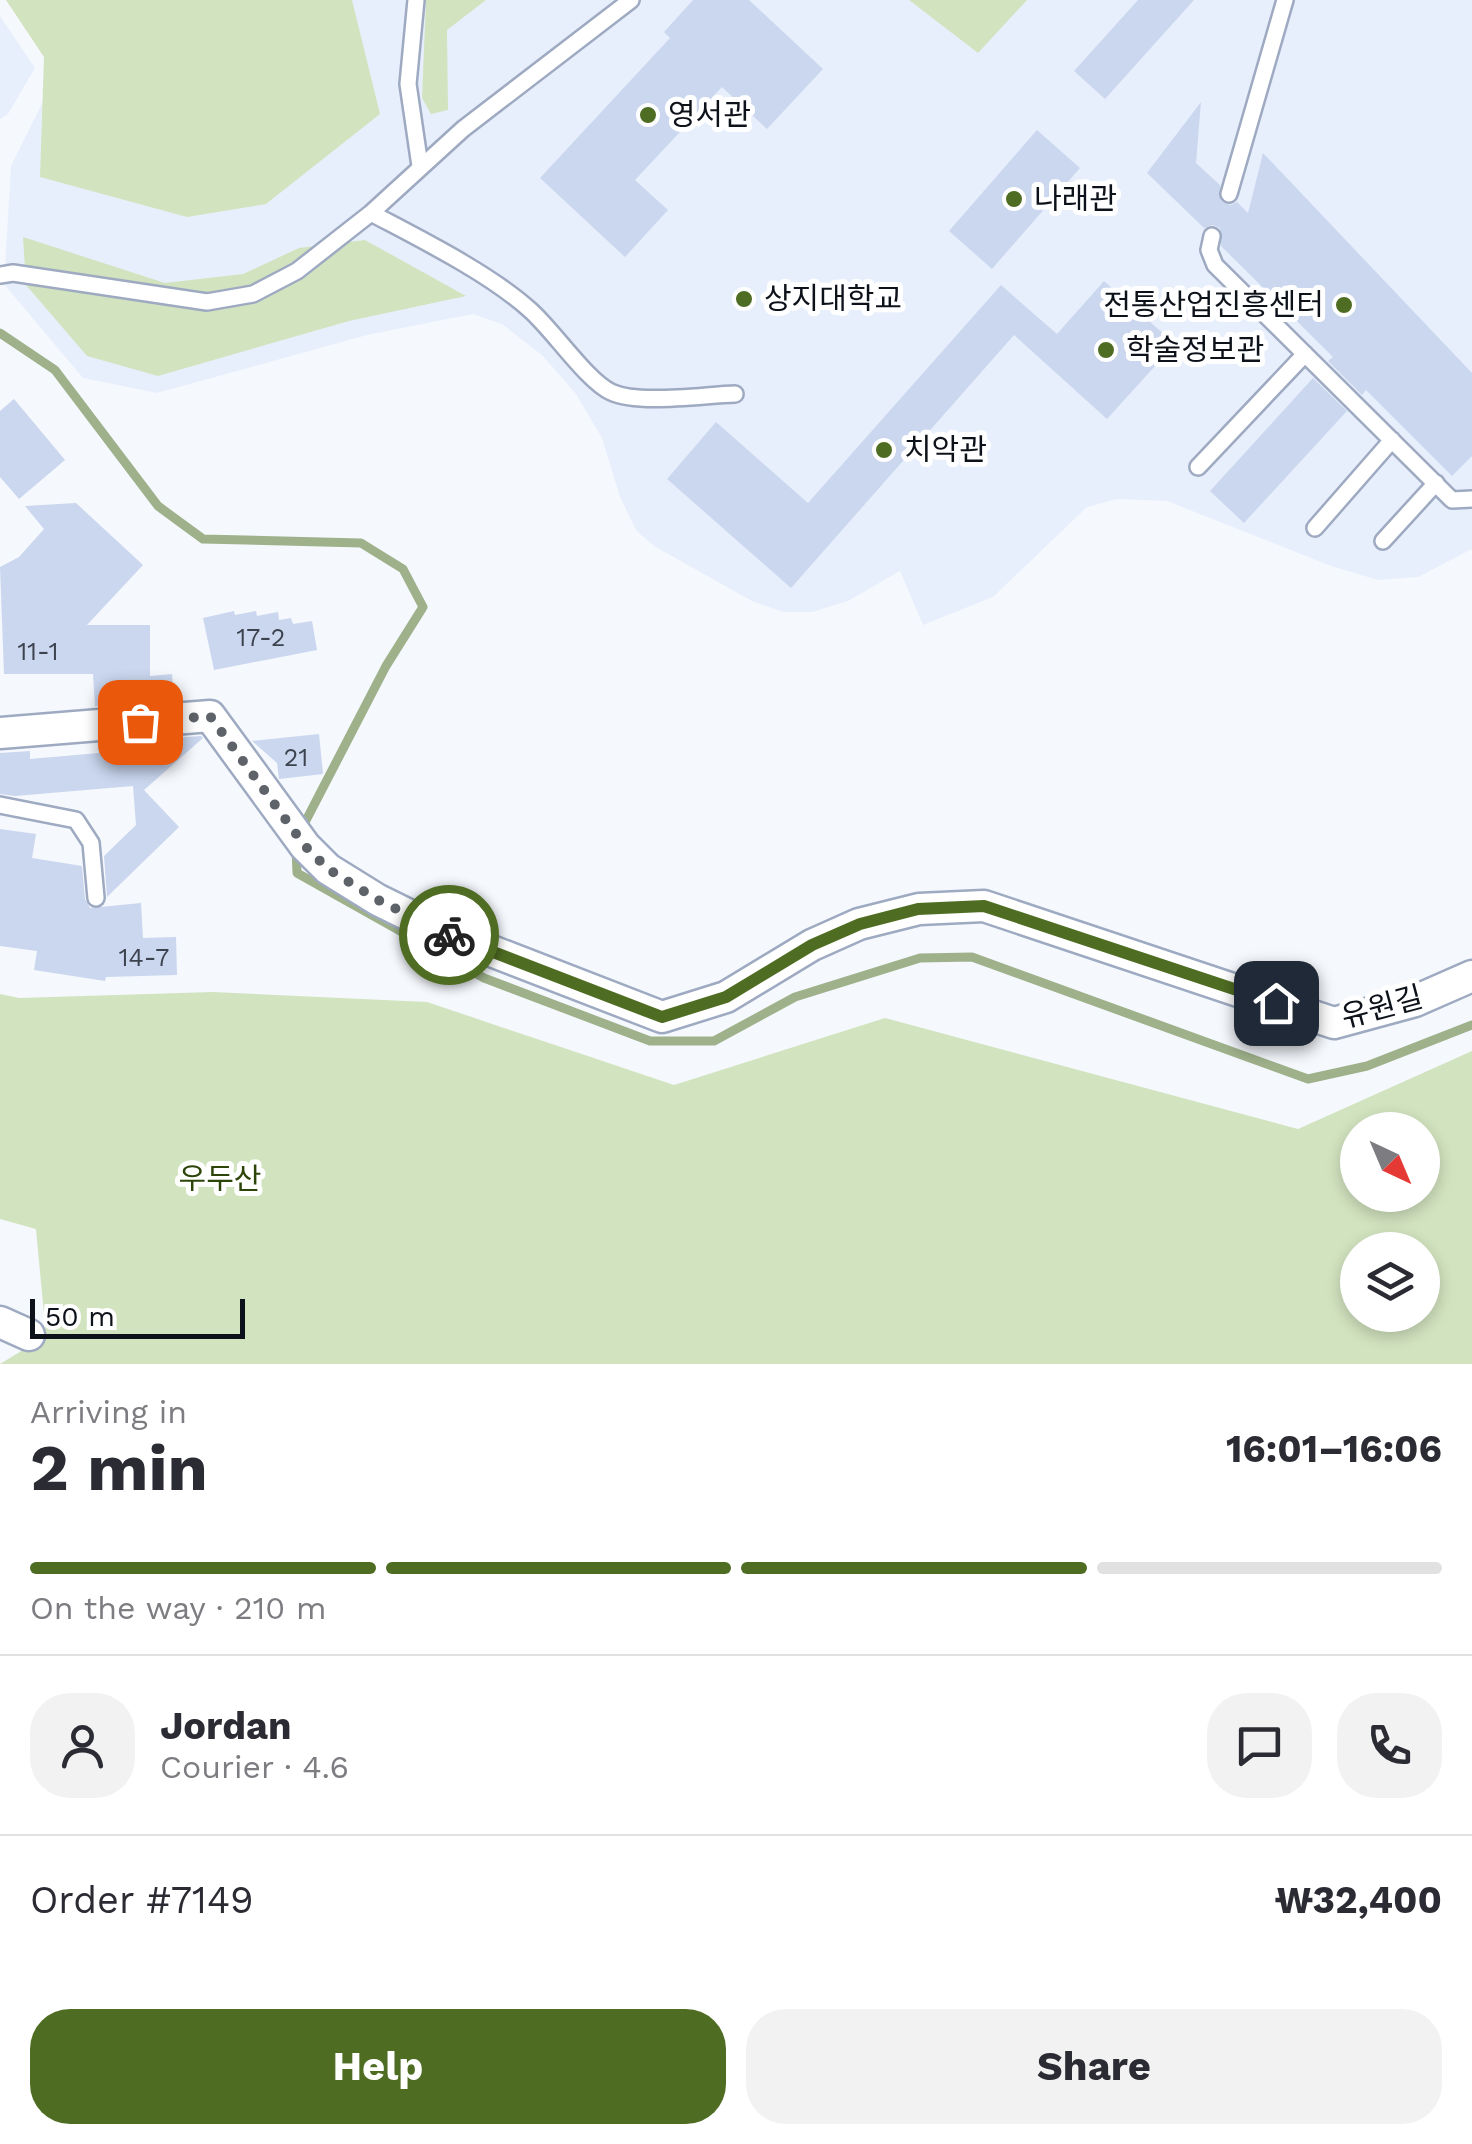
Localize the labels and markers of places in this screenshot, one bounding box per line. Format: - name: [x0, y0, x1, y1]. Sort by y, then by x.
- place label: 영서관: [668, 97, 751, 132]
- marker: 영서관: [637, 104, 659, 126]
- place label: 나래관: [1034, 181, 1117, 216]
- marker: 나래관: [1003, 188, 1025, 210]
- place label: 상지대학교: [764, 281, 902, 316]
- place label: 전통산업진흥센터: [1103, 287, 1324, 322]
- marker: 상지대학교: [733, 288, 755, 310]
- marker: 전통산업진흥센터: [1333, 294, 1355, 316]
- place label: 학술정보관: [1126, 332, 1264, 367]
- marker: 학술정보관: [1095, 339, 1117, 361]
- place label: 치악관: [904, 432, 987, 467]
- marker: 치악관: [873, 439, 895, 461]
- pin: [98, 680, 183, 765]
- pin: [1234, 961, 1319, 1046]

